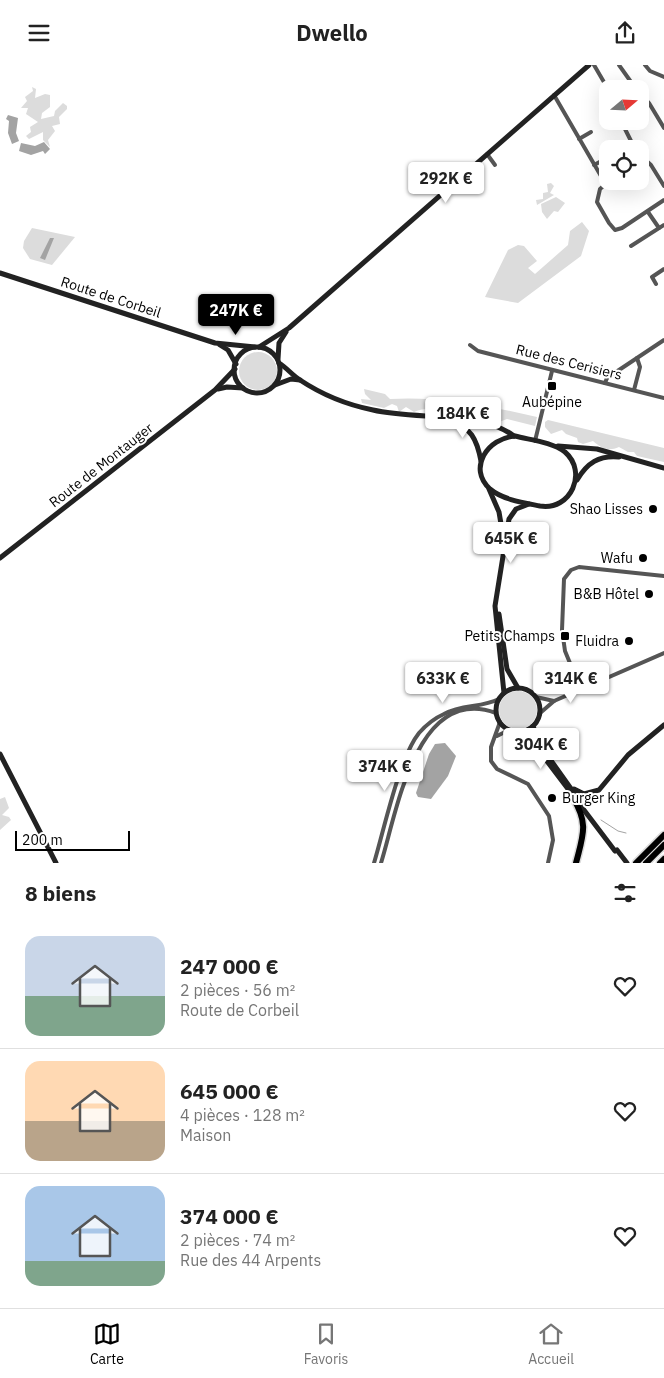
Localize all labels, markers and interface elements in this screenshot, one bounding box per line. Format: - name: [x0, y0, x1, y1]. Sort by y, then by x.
- text: Dwello: [296, 18, 368, 47]
- icon: menu: [25, 19, 53, 47]
- icon: share: [611, 19, 639, 47]
- north arrow: [599, 80, 649, 130]
- map controls: [599, 80, 649, 190]
- button: locate: [599, 140, 649, 190]
- pin: 292K €: [405, 161, 487, 204]
- text: 292K €: [419, 168, 473, 188]
- street label: Route de Corbeil: [59, 272, 164, 322]
- pin: 247K €: [195, 293, 277, 336]
- text: 247K €: [209, 300, 263, 320]
- street label: Rue des Cerisiers: [514, 340, 624, 384]
- marker: Aubépine: [546, 380, 558, 392]
- place label: Aubépine: [522, 393, 582, 411]
- pin: 184K €: [422, 397, 504, 439]
- text: 184K €: [436, 403, 490, 423]
- street label: Route de Montauger: [45, 419, 157, 511]
- place label: Shao Lisses: [570, 500, 643, 518]
- marker: Shao Lisses: [647, 503, 659, 515]
- pin: 645K €: [470, 521, 552, 564]
- text: 645K €: [484, 528, 538, 548]
- place label: Wafu: [601, 549, 633, 567]
- marker: Wafu: [637, 552, 649, 564]
- place label: B&B Hôtel: [574, 585, 639, 603]
- marker: B&B Hôtel: [643, 588, 655, 600]
- place label: Petits Champs: [464, 627, 555, 645]
- marker: Petits Champs: [559, 630, 571, 642]
- place label: Fluidra: [575, 632, 620, 650]
- marker: Fluidra: [623, 635, 635, 647]
- pin: 633K €: [402, 661, 484, 704]
- pin: 314K €: [530, 661, 612, 704]
- text: 633K €: [416, 668, 470, 688]
- text: 314K €: [544, 668, 598, 688]
- pin: 304K €: [500, 727, 582, 770]
- text: 304K €: [514, 734, 568, 754]
- pin: 374K €: [344, 749, 426, 792]
- text: 374K €: [358, 756, 412, 776]
- place label: Burger King: [562, 789, 636, 807]
- marker: Burger King: [546, 792, 558, 804]
- scale bar: [15, 828, 130, 851]
- text: 200 m: [22, 831, 63, 849]
- text: 8 biens: [25, 879, 96, 907]
- icon: filters: [611, 879, 639, 907]
- text: 247 000 €: [180, 952, 279, 980]
- icon: home: [65, 956, 125, 1016]
- icon: heart: [611, 972, 639, 1000]
- text: 2 pièces · 56 m²: [180, 980, 295, 1000]
- text: Route de Corbeil: [180, 1000, 299, 1020]
- text: 645 000 €: [180, 1077, 279, 1105]
- icon: home: [65, 1081, 125, 1141]
- icon: heart: [611, 1097, 639, 1125]
- text: 4 pièces · 128 m²: [180, 1105, 305, 1125]
- text: Maison: [180, 1125, 231, 1145]
- text: 374 000 €: [180, 1202, 279, 1230]
- icon: home: [65, 1206, 125, 1266]
- icon: heart: [611, 1222, 639, 1250]
- text: 2 pièces · 74 m²: [180, 1230, 295, 1250]
- text: Rue des 44 Arpents: [180, 1250, 321, 1270]
- tab: Carte: [90, 1320, 124, 1368]
- tab: Favoris: [304, 1320, 348, 1368]
- tab: Accueil: [528, 1320, 574, 1368]

